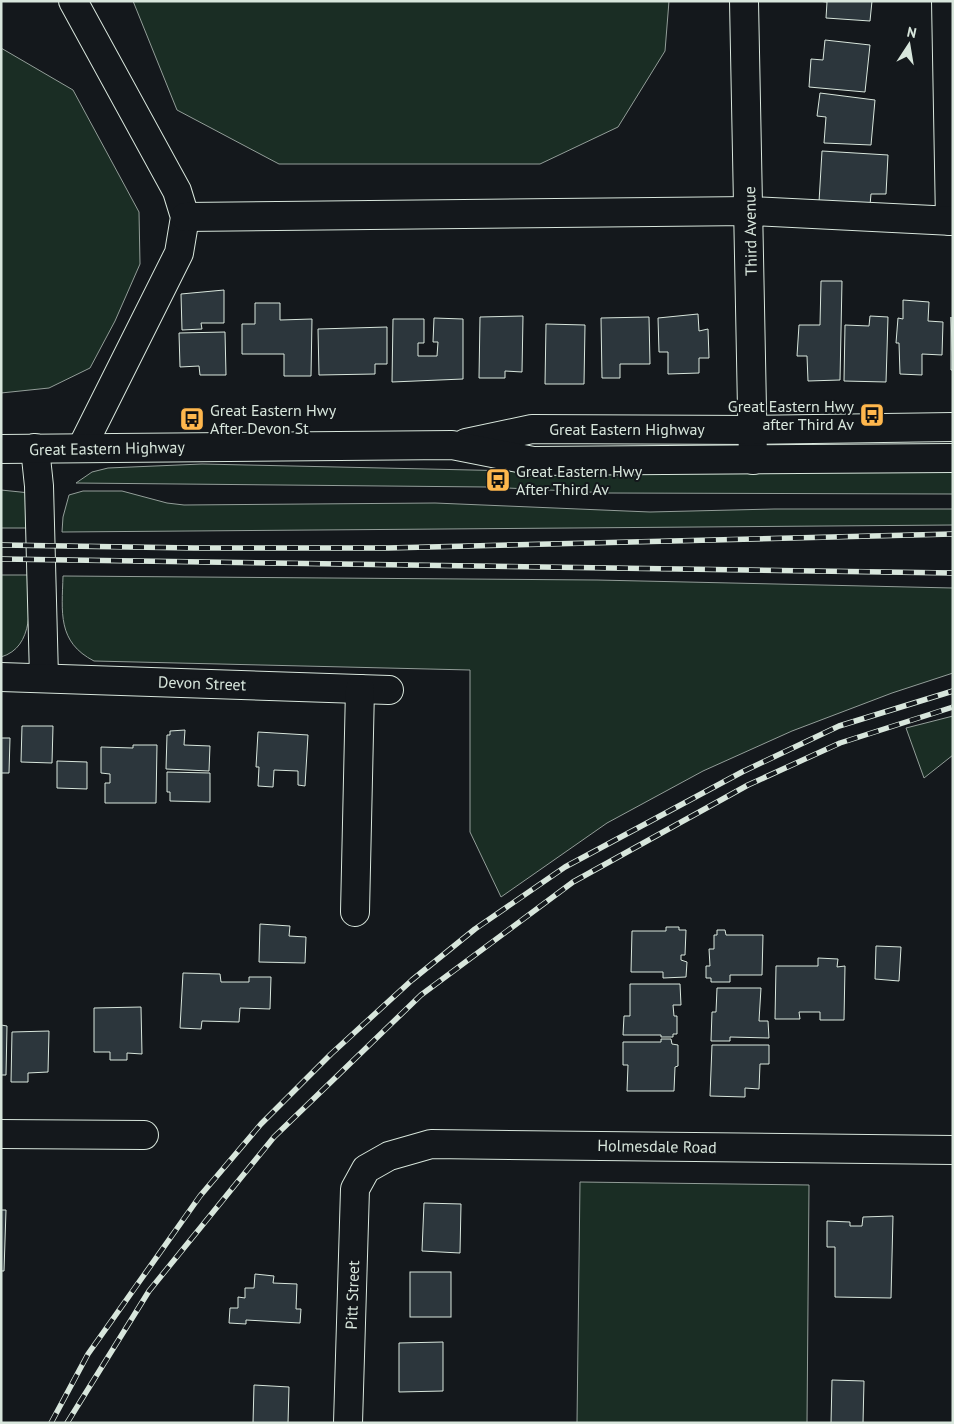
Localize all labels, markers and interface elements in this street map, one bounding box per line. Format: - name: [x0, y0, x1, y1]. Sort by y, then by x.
- north arrow: [884, 20, 934, 70]
- text: N: [905, 23, 918, 42]
- street label: Third Avenue: [739, 186, 761, 276]
- place label: Great Eastern Hwy after Third Av: [728, 396, 855, 434]
- place label: Great Eastern Hwy After Devon St: [210, 400, 337, 438]
- bus stop icon: Great Eastern Hwy after Third Av: [859, 402, 885, 428]
- bus stop icon: Great Eastern Hwy After Devon St: [179, 406, 205, 432]
- street label: Great Eastern Highway: [549, 419, 705, 439]
- street label: Great Eastern Highway: [29, 437, 186, 459]
- place label: Great Eastern Hwy After Third Av: [516, 461, 643, 499]
- bus stop icon: Great Eastern Hwy After Third Av: [485, 467, 511, 493]
- street label: Devon Street: [158, 671, 247, 695]
- street label: Holmesdale Road: [597, 1135, 717, 1157]
- street label: Pitt Street: [341, 1259, 363, 1330]

